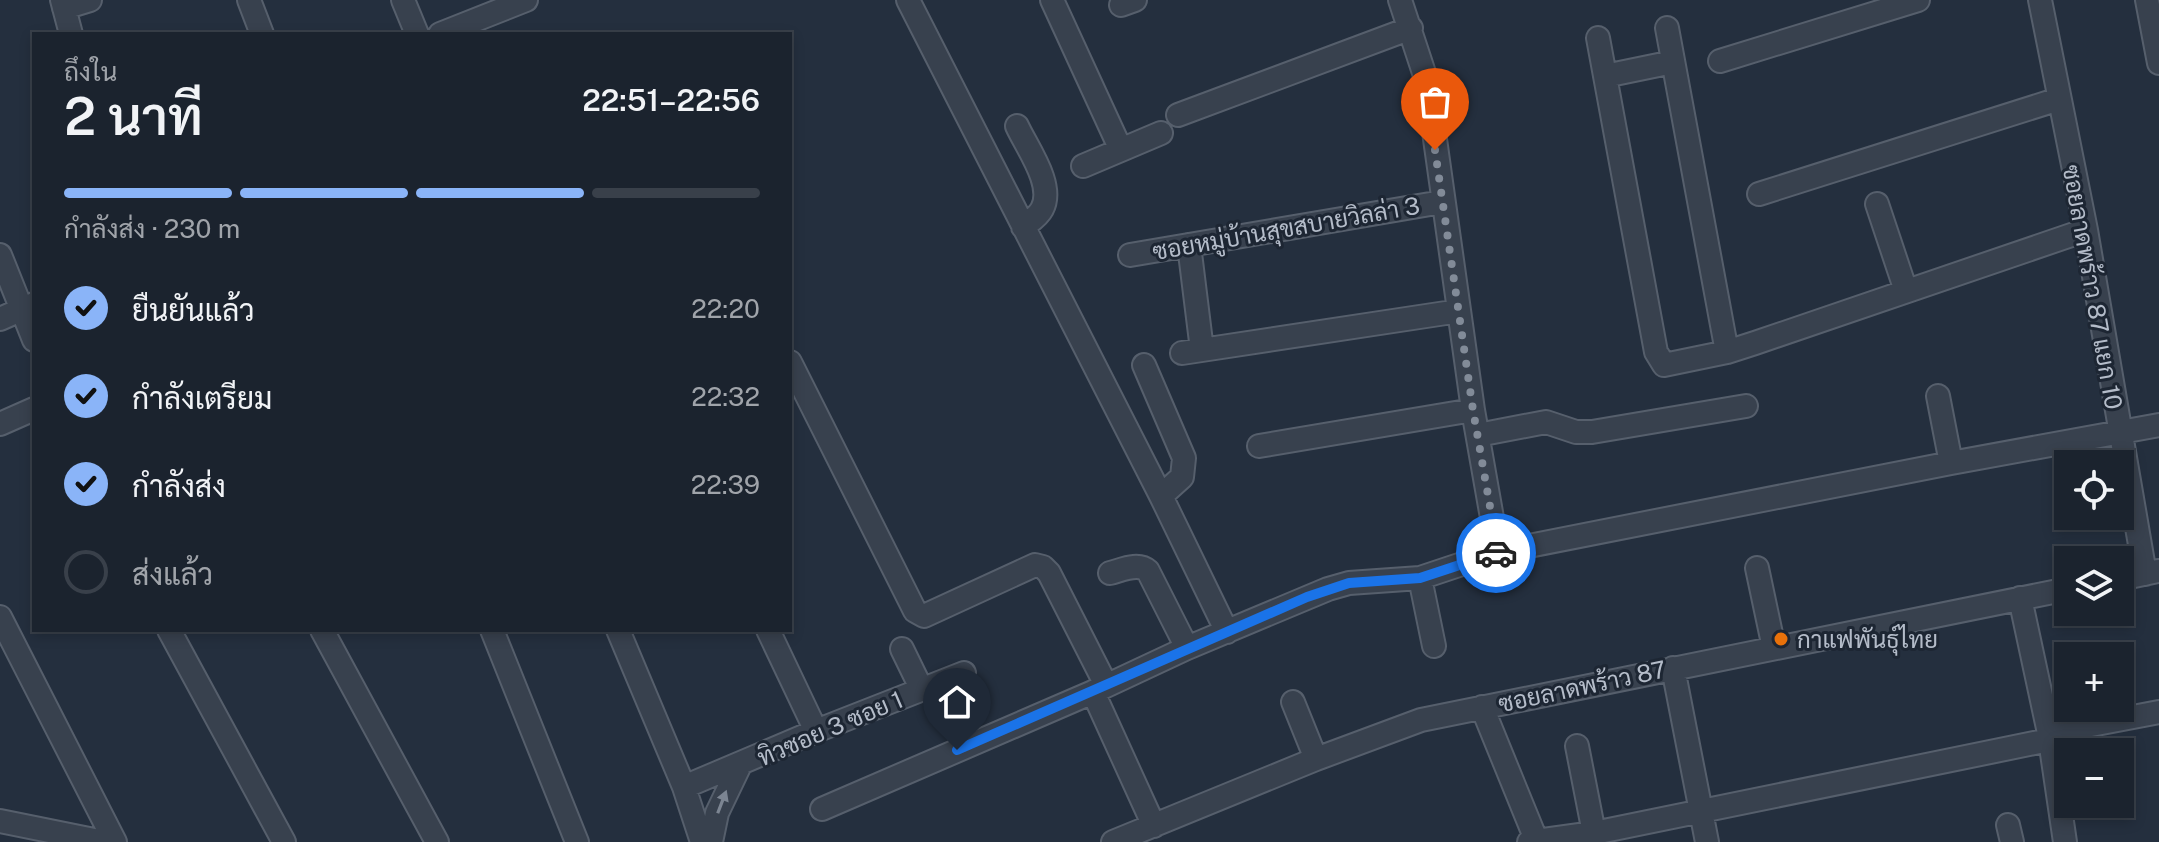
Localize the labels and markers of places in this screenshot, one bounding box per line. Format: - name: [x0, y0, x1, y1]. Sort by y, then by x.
- pin: [1401, 68, 1469, 150]
- place label: กาแฟพันธ์ุไทย: [1797, 624, 1938, 656]
- marker: กาแฟพันธ์ุไทย: [1772, 630, 1790, 648]
- pin: [923, 668, 991, 750]

